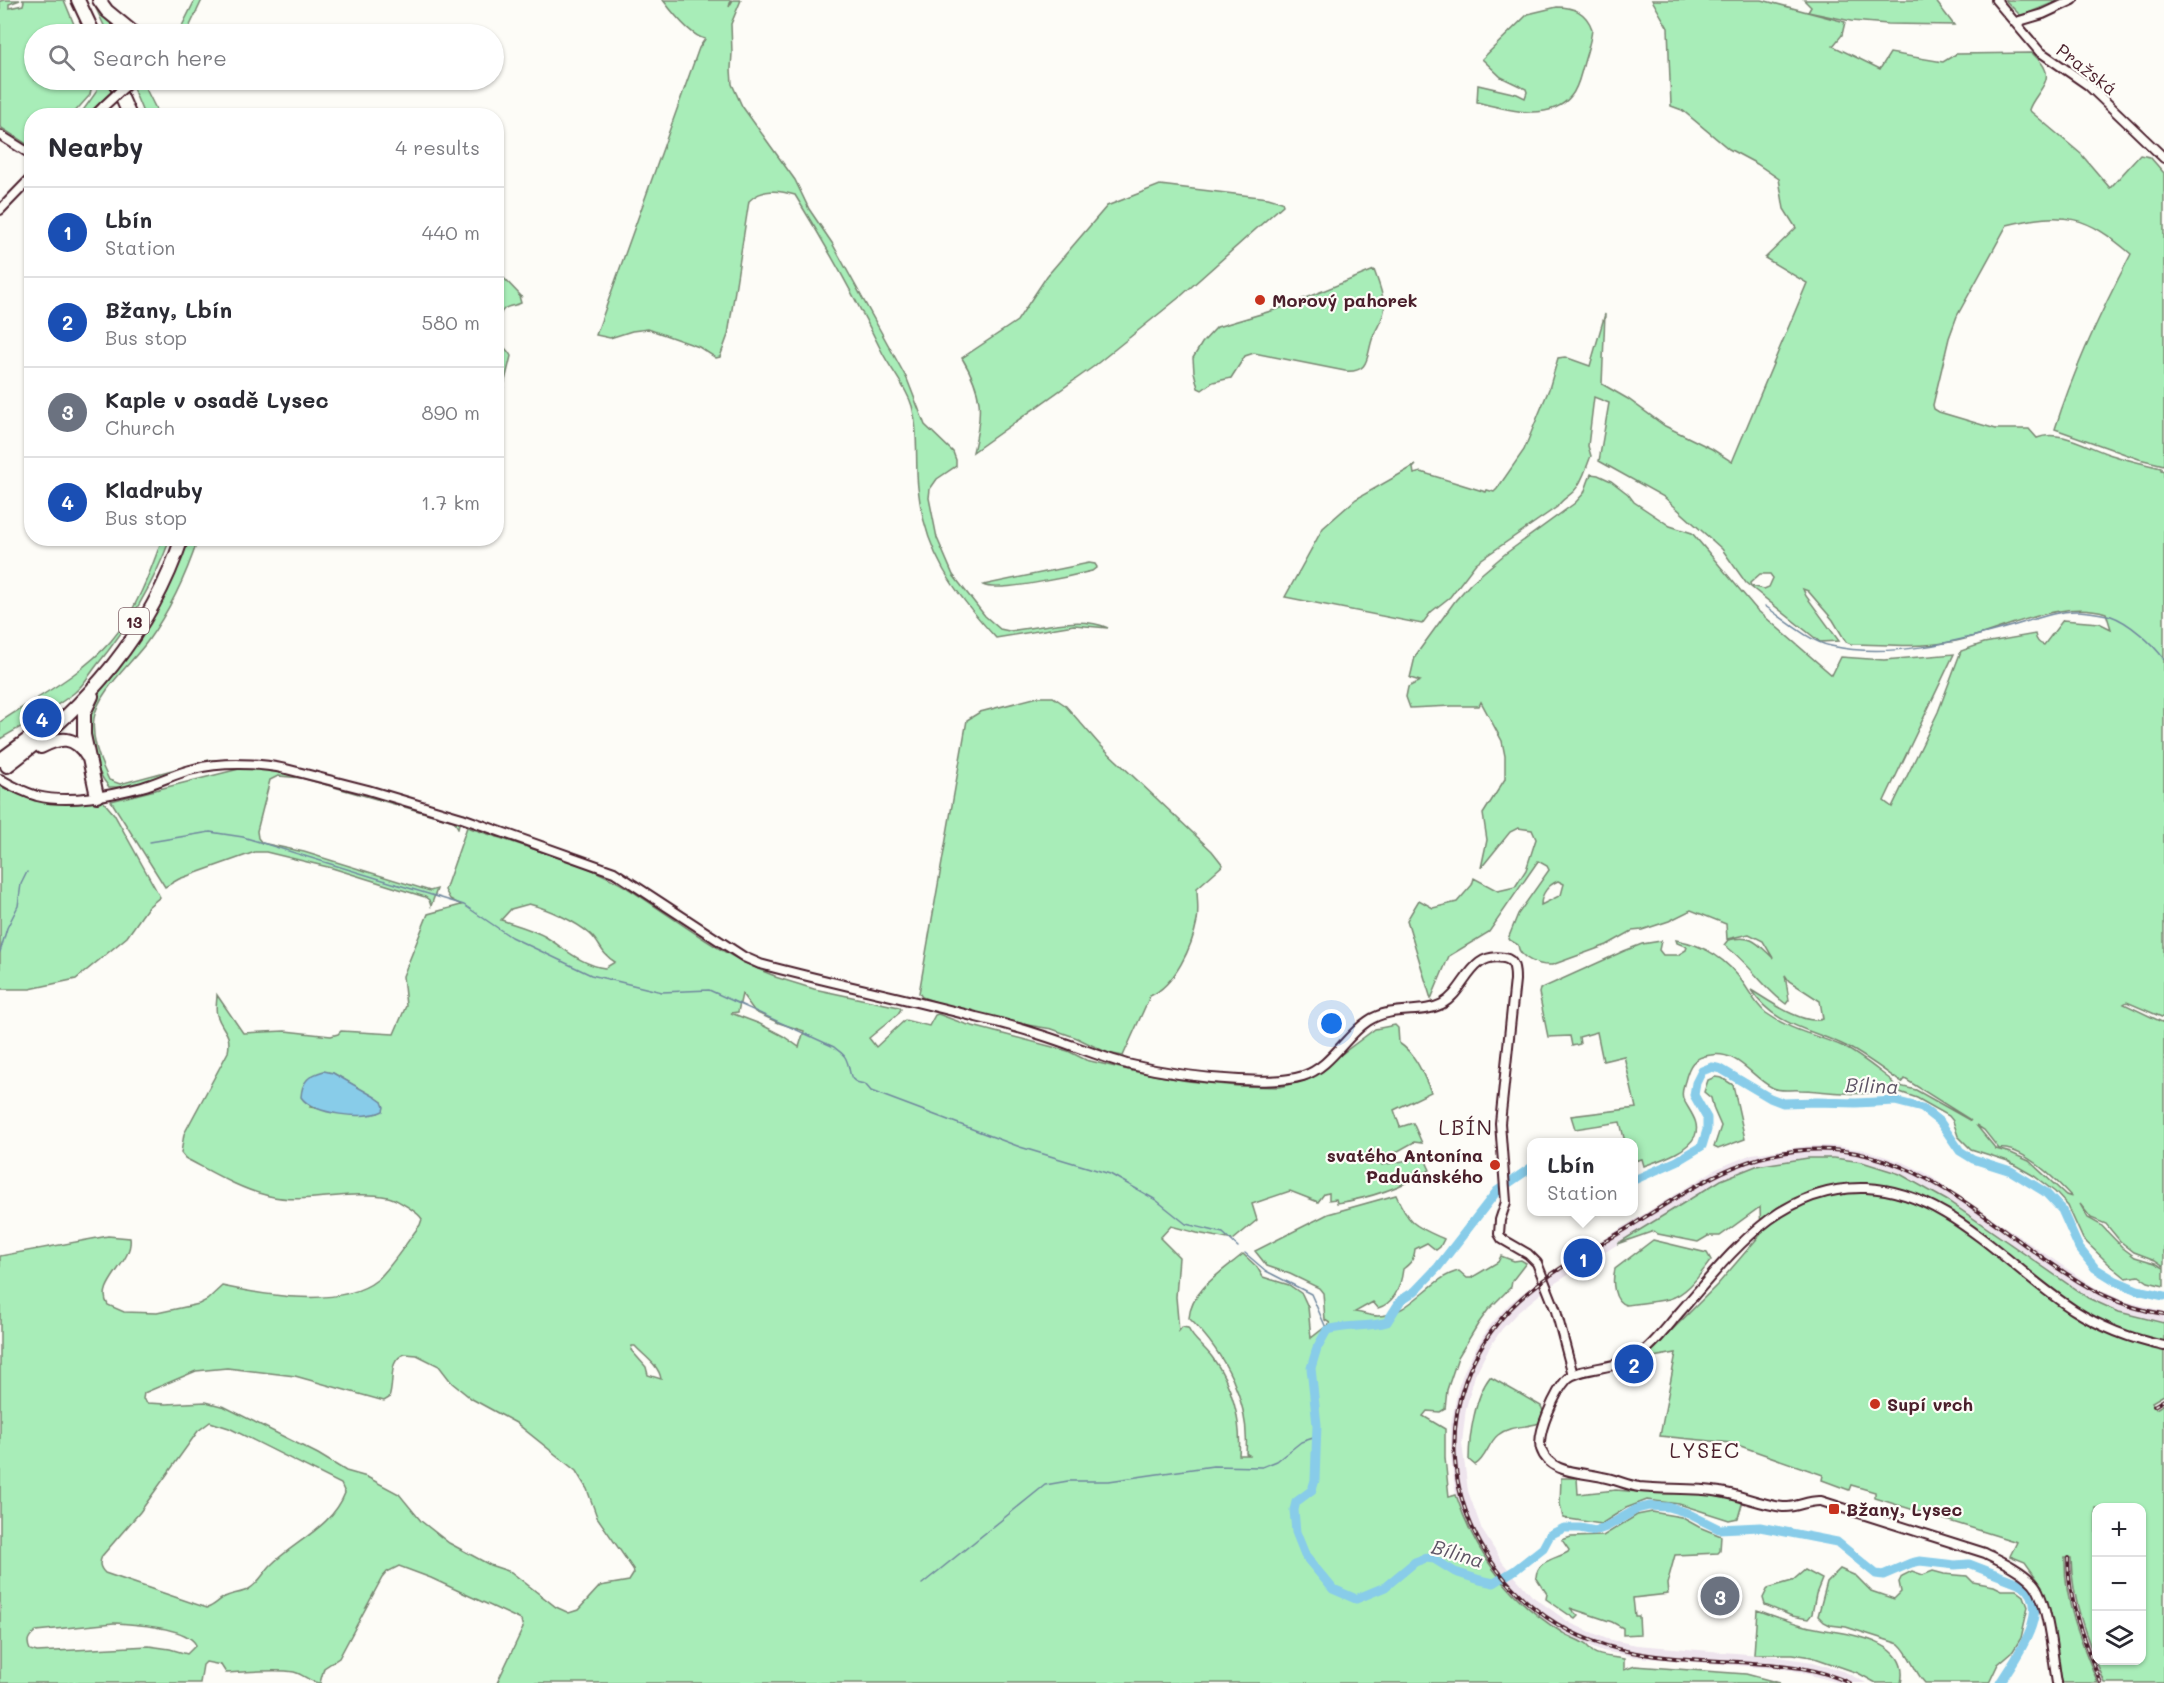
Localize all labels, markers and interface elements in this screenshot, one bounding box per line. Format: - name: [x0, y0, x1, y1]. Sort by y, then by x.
- search box: [24, 24, 504, 90]
- street label: Pražská: [2052, 38, 2122, 100]
- icon: search: [45, 41, 78, 74]
- text: Search here: [93, 43, 227, 72]
- text: Nearby: [48, 130, 143, 164]
- text: 4 results: [395, 134, 480, 160]
- text: Lbín: [105, 205, 152, 234]
- text: 1: [63, 219, 72, 245]
- text: 440 m: [422, 219, 480, 245]
- text: Station: [105, 234, 175, 260]
- place label: Morový pahorek: [1272, 288, 1417, 312]
- marker: Morový pahorek: [1253, 293, 1267, 307]
- text: Bžany, Lbín: [105, 295, 232, 324]
- text: 2: [62, 309, 73, 335]
- text: 580 m: [422, 309, 480, 335]
- text: Bus stop: [105, 324, 187, 350]
- text: Kaple v osadě Lysec: [105, 385, 329, 414]
- text: 3: [62, 399, 74, 425]
- text: 890 m: [421, 399, 480, 425]
- text: Church: [105, 414, 175, 440]
- text: Kladruby: [105, 475, 203, 504]
- text: 4: [61, 489, 74, 515]
- text: 1.7 km: [421, 489, 480, 515]
- text: Bus stop: [105, 504, 187, 530]
- road number: 13: [119, 608, 149, 634]
- pin: 4: [22, 696, 62, 740]
- your location: [1317, 1009, 1346, 1038]
- water label: Bílina: [1845, 1071, 1899, 1099]
- district label: LBÍN: [1439, 1113, 1493, 1140]
- popup: [1527, 1138, 1638, 1216]
- place label: svatého Antonína Paduánského: [1327, 1143, 1483, 1188]
- text: Lbín: [1547, 1150, 1594, 1179]
- marker: svatého Antonína Paduánského: [1488, 1158, 1502, 1172]
- text: Station: [1547, 1179, 1618, 1205]
- pin: 1: [1564, 1236, 1602, 1280]
- pin: 2: [1614, 1342, 1654, 1386]
- place label: Supí vrch: [1887, 1392, 1973, 1416]
- marker: Supí vrch: [1868, 1397, 1882, 1411]
- district label: LYSEC: [1669, 1436, 1741, 1463]
- place label: Bžany, Lysec: [1846, 1497, 1962, 1521]
- marker: Bžany, Lysec: [1827, 1502, 1841, 1516]
- map controls: [2092, 1503, 2146, 1665]
- button: +: [2092, 1503, 2146, 1557]
- water label: Bílina: [1429, 1533, 1487, 1573]
- button: −: [2092, 1557, 2146, 1611]
- pin: 3: [1700, 1574, 1740, 1618]
- button: layers: [2092, 1611, 2146, 1665]

